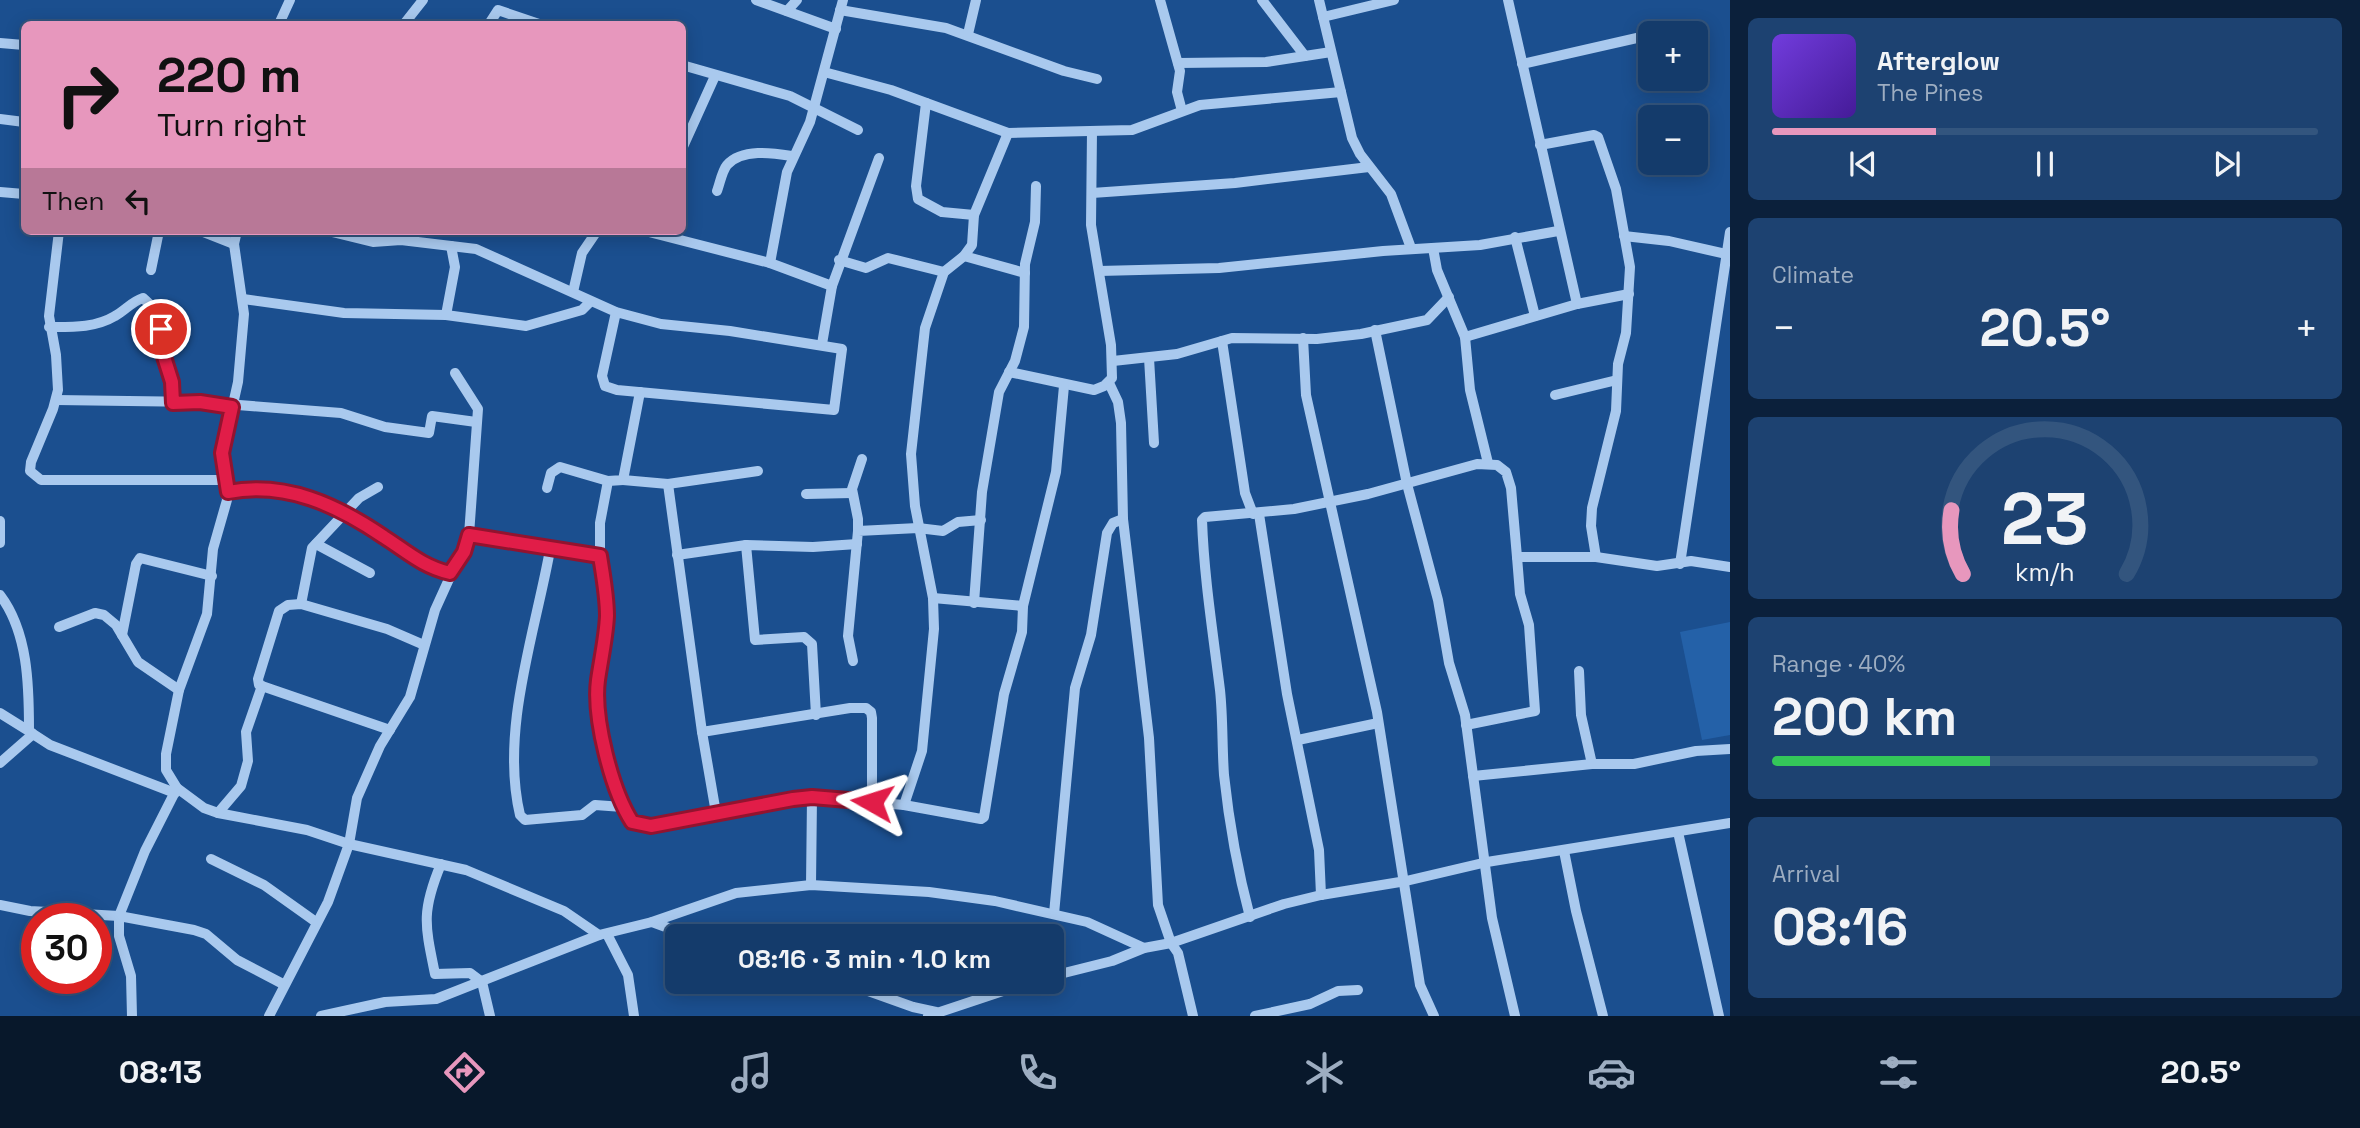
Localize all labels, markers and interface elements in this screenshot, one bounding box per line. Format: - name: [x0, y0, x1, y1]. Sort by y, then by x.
- map controls: [1638, 21, 1708, 175]
- button: +: [1638, 21, 1708, 91]
- text: 220 m: [157, 44, 301, 106]
- text: Afterglow: [1877, 44, 2000, 78]
- icon: right: [42, 49, 133, 140]
- text: The Pines: [1877, 78, 1983, 108]
- text: Turn right: [157, 105, 307, 145]
- button: −: [1638, 105, 1708, 175]
- icon: previous: [1844, 145, 1882, 183]
- icon: pause: [2026, 145, 2064, 183]
- icon: next: [2208, 145, 2246, 183]
- icon: left: [119, 182, 157, 220]
- text: Then: [42, 184, 105, 218]
- text: Climate: [1772, 260, 1854, 290]
- text: 20.5°: [1979, 295, 2111, 361]
- pin: [131, 299, 191, 359]
- text: −: [1772, 304, 1796, 352]
- text: +: [2294, 304, 2318, 352]
- icon: arrive: [142, 310, 180, 348]
- text: 23: [2001, 472, 2089, 565]
- text: km/h: [2015, 556, 2075, 588]
- text: Range · 40%: [1772, 649, 1905, 679]
- text: 200 km: [1772, 684, 1957, 750]
- position arrow: [835, 765, 909, 839]
- text: Arrival: [1772, 859, 1840, 889]
- text: 08:16: [1772, 894, 1908, 960]
- speed limit sign: 30: [21, 903, 112, 994]
- text: 08:16 · 3 min · 1.0 km: [738, 942, 991, 976]
- icon: directions: [440, 1048, 489, 1097]
- icon: music: [727, 1048, 776, 1097]
- icon: phone: [1013, 1048, 1062, 1097]
- icon: climate: [1300, 1048, 1349, 1097]
- icon: car: [1587, 1048, 1636, 1097]
- icon: filters: [1874, 1048, 1923, 1097]
- text: 08:13: [119, 1052, 202, 1092]
- text: 20.5°: [2160, 1052, 2241, 1092]

